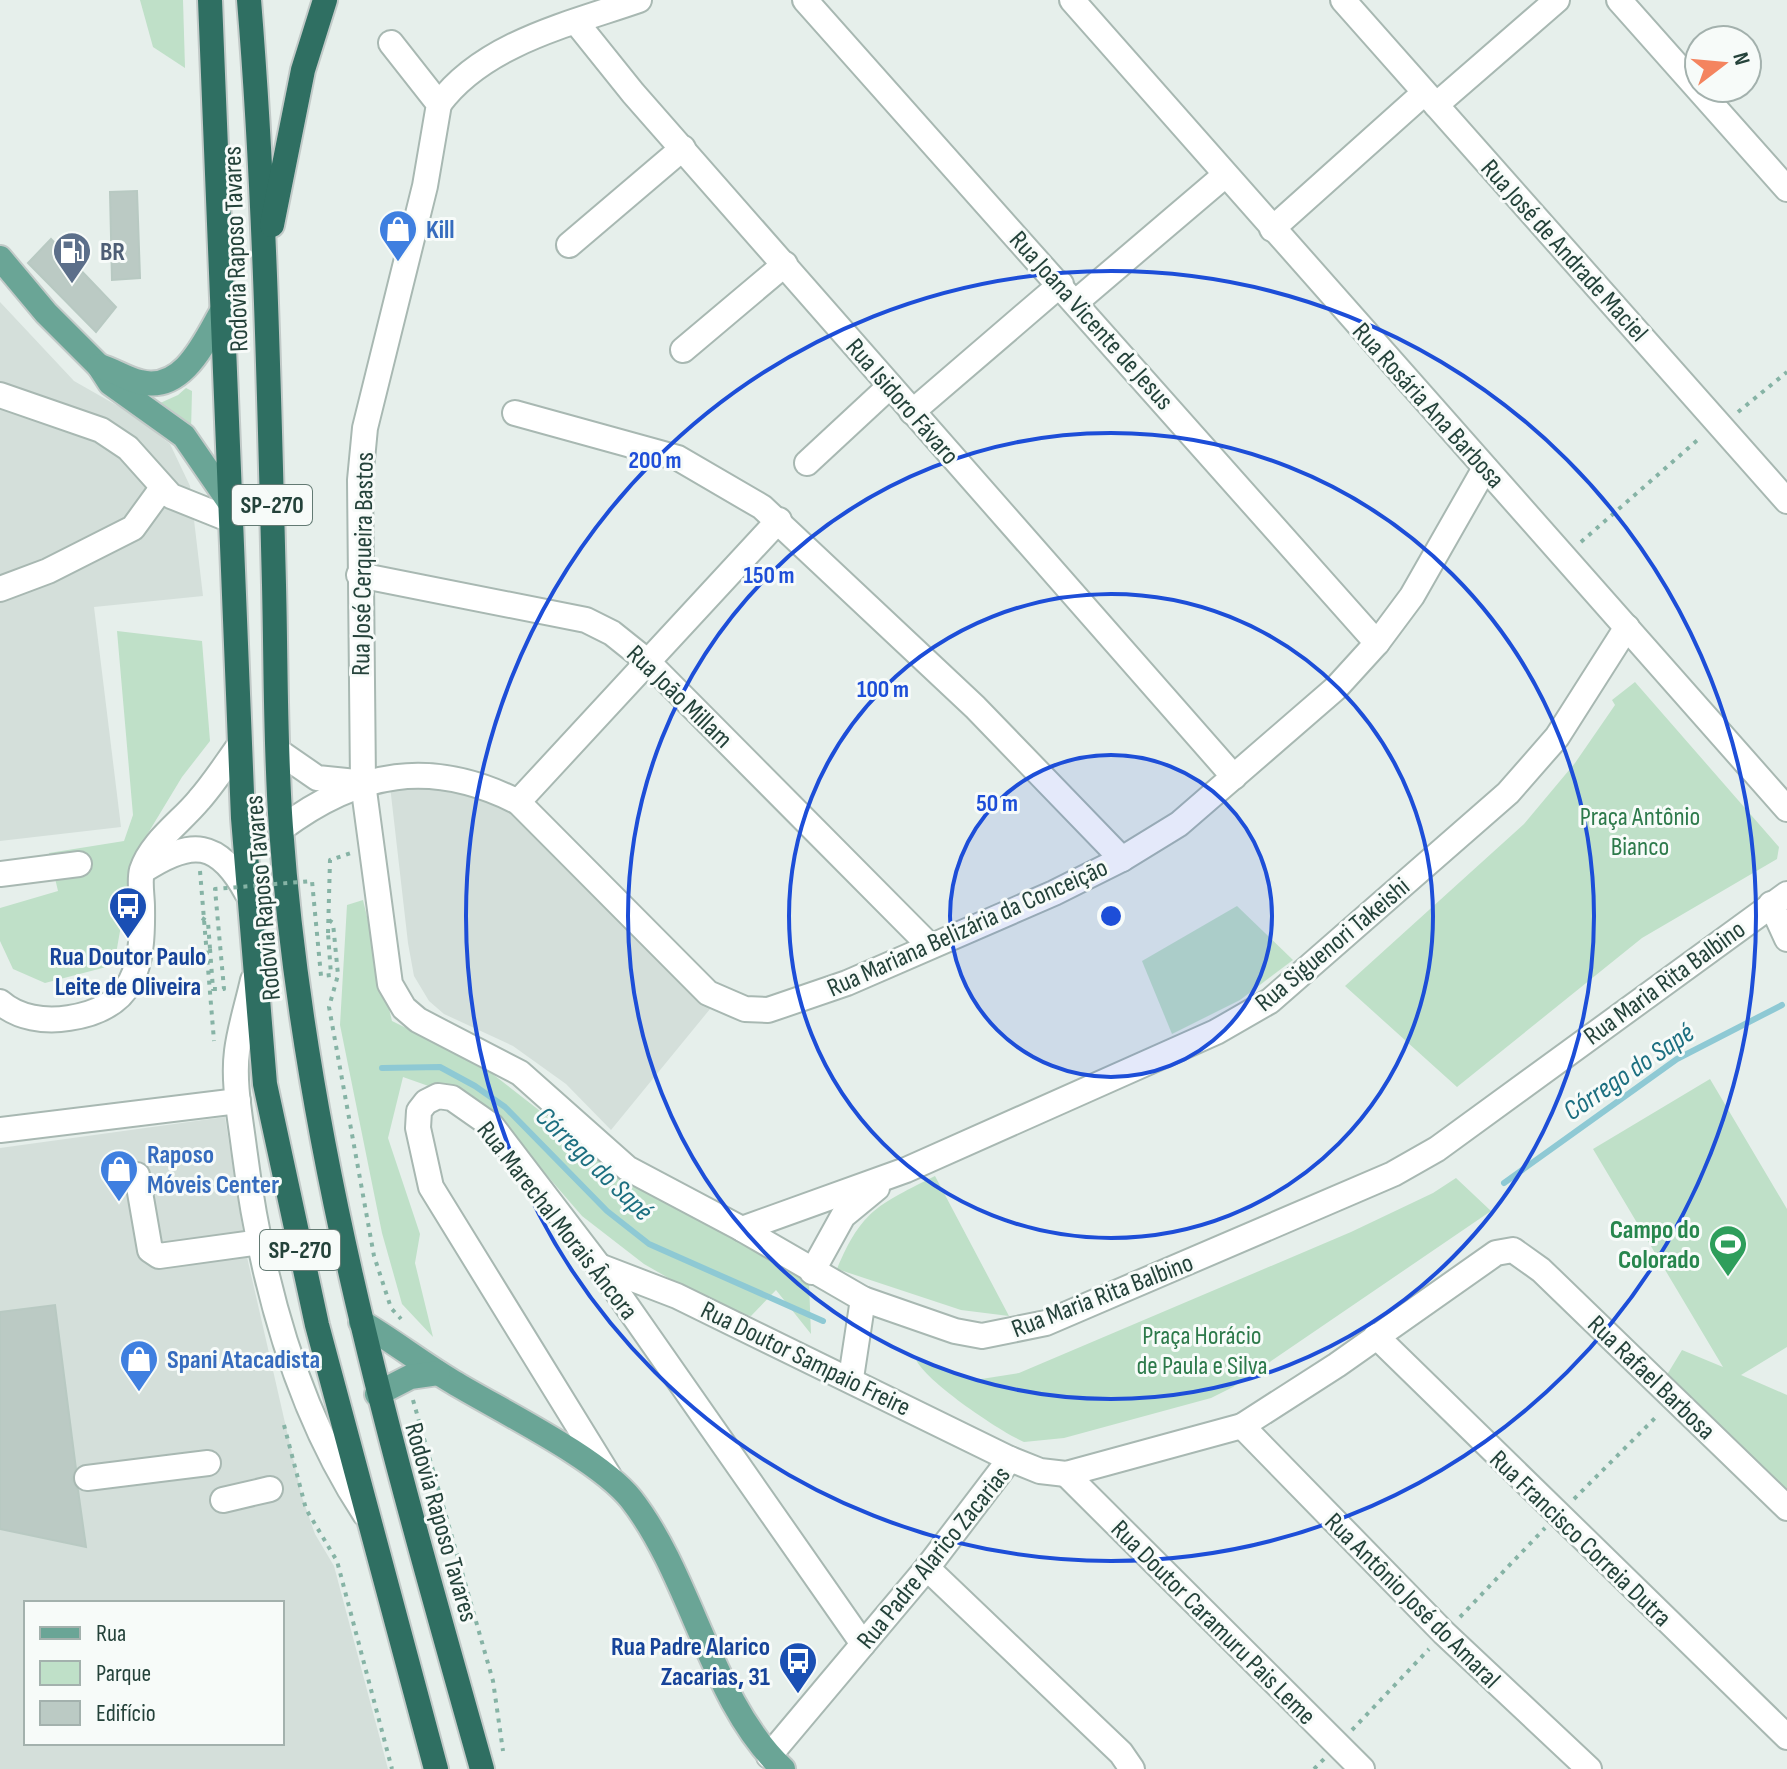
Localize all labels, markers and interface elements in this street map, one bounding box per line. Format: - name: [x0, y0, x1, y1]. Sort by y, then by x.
- north arrow: [1683, 24, 1763, 104]
- text: N: [1726, 50, 1755, 68]
- street label: Rodovia Raposo Tavares: [217, 146, 256, 352]
- street label: Rua José de Andrade Maciel: [1474, 153, 1654, 349]
- shop icon: Kill: [377, 208, 419, 263]
- place label: Kill: [426, 215, 455, 246]
- street label: Rua Joana Vicente de Jesus: [1002, 225, 1179, 417]
- fuel station icon: BR: [51, 230, 93, 285]
- place label: BR: [100, 237, 125, 268]
- street label: Rua Rosária Ana Barbosa: [1345, 317, 1510, 495]
- street label: Rua Isidoro Fávaro: [839, 333, 965, 471]
- text: 200 m: [628, 446, 682, 475]
- street label: Rua José Cerqueira Bastos: [346, 452, 381, 676]
- road number: SP-270: [232, 485, 312, 525]
- text: 150 m: [743, 561, 795, 590]
- street label: Rua João Millam: [620, 639, 738, 755]
- text: 100 m: [857, 675, 909, 704]
- text: 50 m: [976, 789, 1018, 818]
- street label: Rodovia Raposo Tavares: [239, 794, 288, 1002]
- park label: Praça Antônio Bianco: [1580, 802, 1700, 863]
- street label: Rua Mariana Belizária da Conceição: [823, 852, 1113, 1004]
- street label: Rua Siguenori Takeishi: [1249, 872, 1416, 1019]
- bus stop icon: Rua Doutor Paulo Leite de Oliveira: [107, 885, 149, 940]
- centre of rings: [1097, 902, 1125, 930]
- street label: Rua Maria Rita Balbino: [1578, 914, 1752, 1052]
- place label: Rua Doutor Paulo Leite de Oliveira: [50, 942, 206, 1003]
- water label: Córrego do Sapé: [1557, 1016, 1700, 1128]
- water label: Córrego do Sapé: [528, 1100, 660, 1228]
- street label: Rua Marechal Morais Âncora: [470, 1116, 644, 1326]
- place label: Raposo Móveis Center: [147, 1140, 279, 1201]
- shop icon: Raposo Móveis Center: [98, 1148, 140, 1203]
- place label: Campo do Colorado: [1610, 1215, 1700, 1276]
- sports icon: Campo do Colorado: [1707, 1223, 1749, 1278]
- road number: SP-270: [260, 1230, 340, 1270]
- street label: Rua Maria Rita Balbino: [1007, 1248, 1198, 1345]
- street label: Rua Doutor Sampaio Freire: [695, 1295, 915, 1424]
- street label: Rua Rafael Barbosa: [1581, 1310, 1721, 1447]
- park label: Praça Horácio de Paula e Silva: [1137, 1321, 1268, 1382]
- shop icon: Spani Atacadista: [118, 1338, 160, 1393]
- place label: Spani Atacadista: [167, 1345, 320, 1376]
- street label: Rodovia Raposo Tavares: [397, 1419, 484, 1626]
- street label: Rua Francisco Correia Dutra: [1483, 1444, 1677, 1634]
- street label: Rua Padre Alarico Zacarias: [851, 1460, 1017, 1656]
- street label: Rua Antônio José do Amaral: [1318, 1507, 1506, 1695]
- street label: Rua Doutor Caramuru Pais Leme: [1104, 1514, 1322, 1732]
- legend: [24, 1601, 284, 1745]
- text: Rua: [96, 1619, 126, 1648]
- place label: Rua Padre Alarico Zacarias, 31: [611, 1632, 770, 1693]
- bus stop icon: Rua Padre Alarico Zacarias, 31: [777, 1640, 819, 1695]
- text: Parque: [96, 1659, 151, 1688]
- text: Edifício: [96, 1699, 156, 1728]

